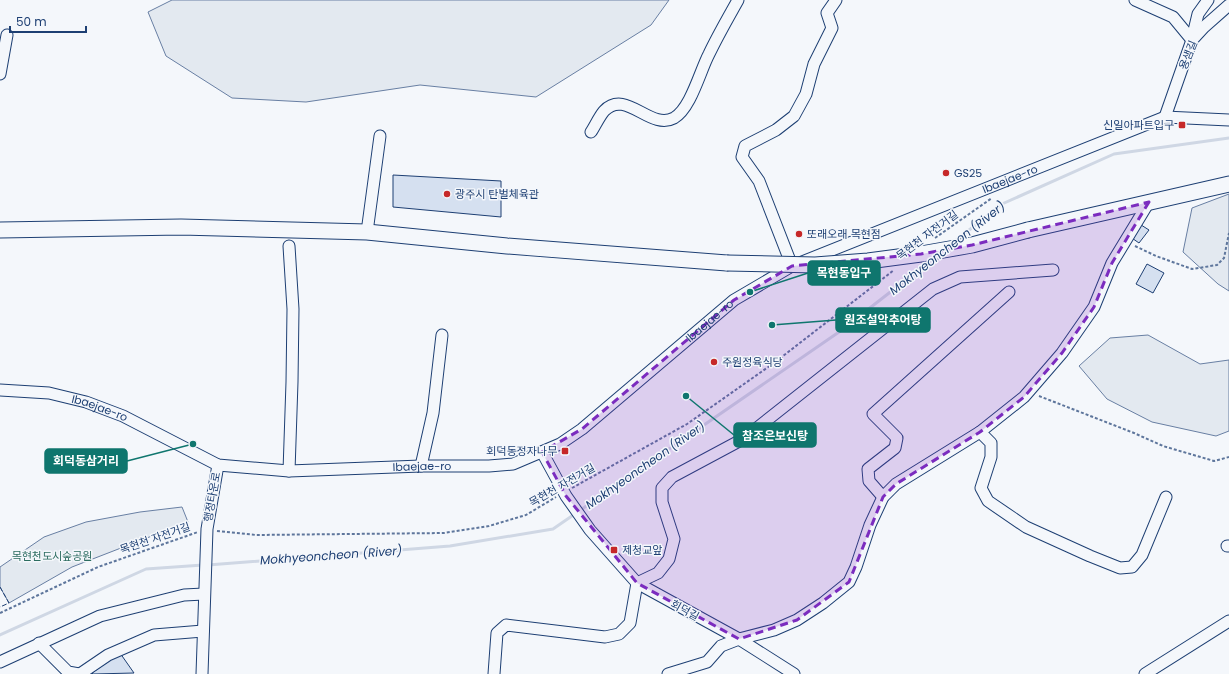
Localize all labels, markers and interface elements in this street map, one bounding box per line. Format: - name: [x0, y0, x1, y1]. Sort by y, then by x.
- scale bar: [10, 8, 86, 34]
- text: 50 m: [16, 13, 47, 30]
- street label: 용샘길: [1175, 38, 1201, 72]
- place label: 신일아파트입구: [1103, 117, 1174, 133]
- marker: 신일아파트입구: [1177, 120, 1187, 130]
- street label: Ibaejae-ro: [980, 161, 1040, 197]
- place label: GS25: [954, 165, 982, 181]
- marker: GS25: [941, 168, 951, 178]
- place label: 광주시 탄벌체육관: [455, 186, 539, 202]
- marker: 광주시 탄벌체육관: [442, 189, 452, 199]
- water label: Mokhyeoncheon (River): [886, 197, 1008, 299]
- street label: 목현천 자전거길: [893, 206, 961, 264]
- place label: 또래오래 목현점: [807, 226, 881, 242]
- marker: 또래오래 목현점: [794, 229, 804, 239]
- callout: 목현동입구: [808, 261, 880, 285]
- text: 목현동입구: [816, 264, 872, 281]
- street label: Ibaejae-ro: [682, 296, 737, 346]
- callout: 원조설악추어탕: [836, 308, 930, 332]
- text: 원조설악추어탕: [844, 311, 922, 328]
- place label: 주원정육식당: [722, 354, 783, 370]
- marker: 주원정육식당: [709, 357, 719, 367]
- street label: Ibaejae-ro: [70, 391, 131, 425]
- water label: Mokhyeoncheon (River): [582, 417, 708, 513]
- callout: 참조은보신탕: [734, 423, 816, 447]
- text: 참조은보신탕: [742, 427, 808, 444]
- place label: 회덕동정자나무: [486, 443, 557, 459]
- marker: 회덕동정자나무: [560, 446, 570, 456]
- callout: 회덕동삼거리: [45, 449, 127, 473]
- text: 회덕동삼거리: [53, 452, 119, 469]
- street label: Ibaejae-ro: [392, 458, 451, 475]
- street label: 목현천 자전거길: [526, 460, 598, 510]
- street label: 행정타운로: [200, 471, 224, 523]
- street label: 목현천 자전거길: [118, 518, 192, 558]
- water label: Mokhyeoncheon (River): [259, 542, 403, 568]
- place label: 제청교앞: [622, 542, 662, 558]
- marker: 제청교앞: [609, 545, 619, 555]
- park label: 목현천도시숲공원: [12, 548, 92, 564]
- street label: 회덕길: [668, 596, 702, 624]

